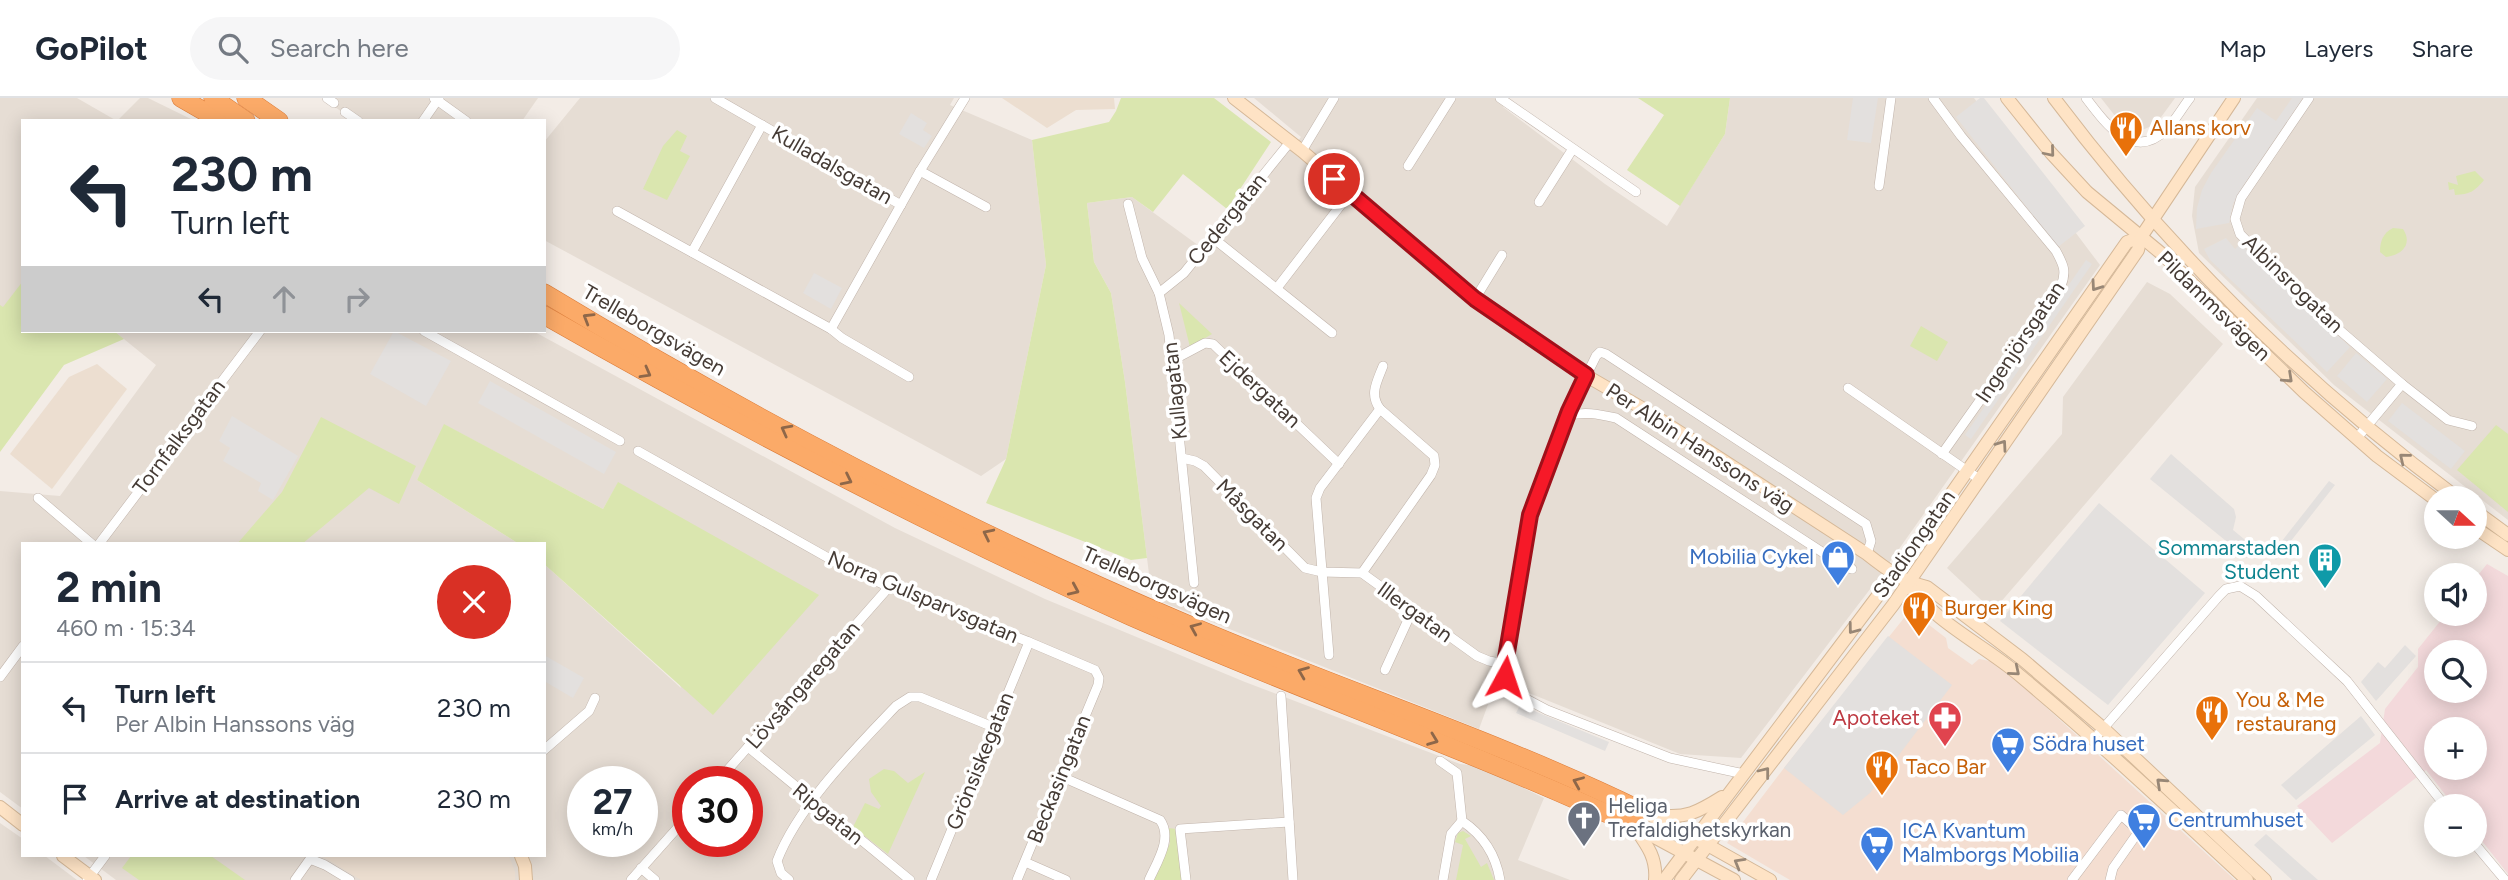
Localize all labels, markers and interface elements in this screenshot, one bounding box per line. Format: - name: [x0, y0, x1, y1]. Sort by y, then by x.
- search box: [190, 17, 680, 80]
- text: GoPilot: [35, 29, 148, 68]
- icon: search: [214, 29, 252, 67]
- text: Search here: [270, 32, 409, 64]
- text: Map: [2219, 34, 2266, 63]
- text: Layers: [2304, 34, 2373, 63]
- text: Share: [2411, 34, 2473, 63]
- restaurant icon: Allans korv: [2107, 109, 2145, 158]
- place label: Allans korv: [2150, 115, 2251, 140]
- street label: Kulladalsgatan: [767, 120, 897, 209]
- text: 230 m: [171, 144, 313, 203]
- one-way arrow: [2041, 144, 2054, 156]
- icon: left: [56, 147, 147, 238]
- pin: [1304, 149, 1364, 209]
- icon: arrive: [1315, 160, 1353, 198]
- street label: Cedergatan: [1182, 168, 1271, 270]
- text: Turn left: [171, 204, 290, 242]
- street label: Albinsrogatan: [2238, 229, 2349, 338]
- street label: Pildammsvägen: [2153, 245, 2276, 366]
- street label: Ingenjörsgatan: [1970, 276, 2069, 407]
- one-way arrow: [2092, 278, 2104, 291]
- street label: Trelleborgsvägen: [578, 279, 730, 381]
- icon: left: [192, 280, 230, 318]
- icon: ahead: [265, 280, 303, 318]
- icon: right: [338, 280, 376, 318]
- one-way arrow: [582, 314, 595, 327]
- street label: Kullagatan: [1157, 341, 1192, 441]
- street label: Ejdergatan: [1214, 345, 1306, 433]
- one-way arrow: [639, 365, 652, 378]
- one-way arrow: [2280, 370, 2293, 382]
- street label: Tornfalksgatan: [127, 374, 230, 499]
- street label: Per Albin Hanssons väg: [1602, 377, 1799, 518]
- one-way arrow: [781, 425, 793, 438]
- one-way arrow: [1994, 440, 2006, 453]
- one-way arrow: [2400, 453, 2412, 466]
- one-way arrow: [840, 472, 852, 486]
- street label: Måsgatan: [1211, 473, 1294, 556]
- street label: Stadiongatan: [1867, 485, 1960, 602]
- north arrow: [2424, 486, 2487, 550]
- map controls: [2424, 486, 2487, 857]
- one-way arrow: [983, 528, 995, 542]
- place label: Sommarstaden Student: [2158, 535, 2300, 584]
- shop icon: Mobilia Cykel: [1819, 538, 1857, 587]
- street label: Trelleborgsvägen: [1079, 540, 1236, 629]
- building icon: Sommarstaden Student: [2306, 541, 2344, 590]
- place label: Mobilia Cykel: [1689, 544, 1814, 569]
- street label: Norra Gulsparvsgatan: [824, 545, 1022, 648]
- text: 2 min: [56, 562, 162, 613]
- button: sound: [2424, 563, 2487, 626]
- button: close: [437, 565, 511, 639]
- street label: Illergatan: [1373, 576, 1458, 647]
- one-way arrow: [1067, 582, 1079, 596]
- restaurant icon: Burger King: [1900, 589, 1938, 638]
- place label: Burger King: [1944, 595, 2053, 620]
- text: 460 m · 15:34: [56, 614, 196, 642]
- street label: Lövsångaregatan: [740, 616, 865, 754]
- one-way arrow: [1190, 622, 1203, 636]
- one-way arrow: [1849, 622, 1862, 634]
- position arrow: [1468, 640, 1542, 714]
- button: search: [2424, 640, 2487, 703]
- one-way arrow: [2007, 663, 2020, 675]
- one-way arrow: [1298, 667, 1310, 681]
- text: Turn left: [115, 678, 216, 710]
- place label: You & Me restaurang: [2236, 687, 2337, 736]
- street label: Grönsiskegatan: [941, 688, 1019, 833]
- icon: left: [56, 689, 94, 727]
- text: 230 m: [437, 692, 511, 724]
- restaurant icon: You & Me restaurang: [2193, 693, 2231, 742]
- pharmacy icon: Apoteket: [1926, 699, 1964, 748]
- place label: Apoteket: [1832, 705, 1920, 730]
- text: Per Albin Hanssons väg: [115, 710, 355, 738]
- street label: Beckasingatan: [1021, 711, 1096, 847]
- button: +: [2424, 717, 2487, 780]
- supermarket icon: Södra huset: [1989, 725, 2027, 774]
- one-way arrow: [1427, 731, 1439, 745]
- place label: Södra huset: [2032, 731, 2145, 756]
- restaurant icon: Taco Bar: [1863, 748, 1901, 797]
- place label: Taco Bar: [1906, 754, 1986, 779]
- speed limit sign: 30: [672, 766, 763, 857]
- one-way arrow: [1757, 767, 1770, 779]
- one-way arrow: [1573, 776, 1585, 790]
- street label: Ripgatan: [788, 778, 869, 850]
- one-way arrow: [2156, 779, 2169, 791]
- icon: arrive: [56, 780, 94, 818]
- text: 27: [593, 781, 632, 823]
- text: Arrive at destination: [115, 783, 360, 815]
- text: 230 m: [437, 783, 511, 815]
- place label: Heliga Trefaldighetskyrkan: [1608, 793, 1791, 842]
- button: −: [2424, 794, 2487, 857]
- church icon: Heliga Trefaldighetskyrkan: [1565, 799, 1603, 848]
- supermarket icon: Centrumhuset: [2125, 801, 2163, 850]
- place label: Centrumhuset: [2168, 807, 2304, 832]
- text: km/h: [592, 818, 633, 840]
- place label: ICA Kvantum Malmborgs Mobilia: [1902, 818, 2079, 867]
- supermarket icon: ICA Kvantum Malmborgs Mobilia: [1858, 824, 1896, 873]
- one-way arrow: [1734, 858, 1747, 871]

